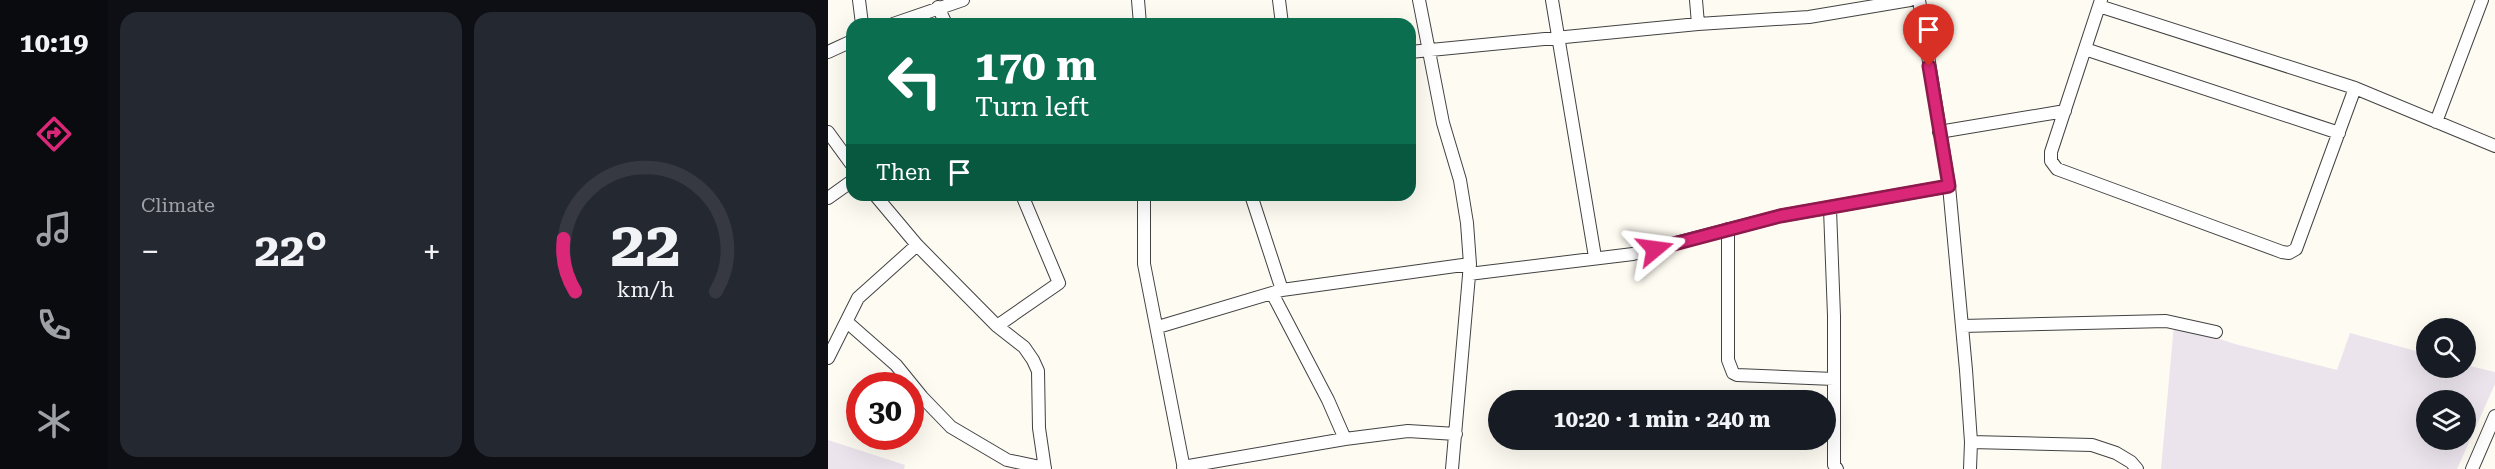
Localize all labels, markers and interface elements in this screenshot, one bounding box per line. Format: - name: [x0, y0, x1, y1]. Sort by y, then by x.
- pin: [1903, 4, 1954, 66]
- icon: arrive: [1912, 13, 1945, 46]
- text: 10:19: [20, 27, 88, 59]
- text: 170 m: [975, 41, 1097, 90]
- icon: left: [876, 42, 954, 120]
- text: Turn left: [975, 91, 1089, 123]
- icon: directions: [33, 113, 75, 155]
- icon: arrive: [943, 156, 976, 189]
- text: Then: [876, 160, 931, 185]
- text: Climate: [141, 193, 215, 217]
- icon: music: [33, 208, 75, 250]
- text: 22: [610, 208, 680, 281]
- position arrow: [1623, 217, 1687, 281]
- text: 22°: [255, 224, 327, 277]
- text: −: [141, 232, 159, 271]
- text: +: [423, 232, 441, 271]
- text: km/h: [616, 277, 674, 302]
- icon: phone: [33, 304, 75, 346]
- map controls: [2416, 318, 2476, 450]
- button: search: [2416, 318, 2476, 378]
- speed limit sign: 30: [846, 372, 924, 450]
- button: layers: [2416, 390, 2476, 450]
- icon: climate: [33, 400, 75, 442]
- text: 10:20 · 1 min · 240 m: [1553, 407, 1771, 432]

